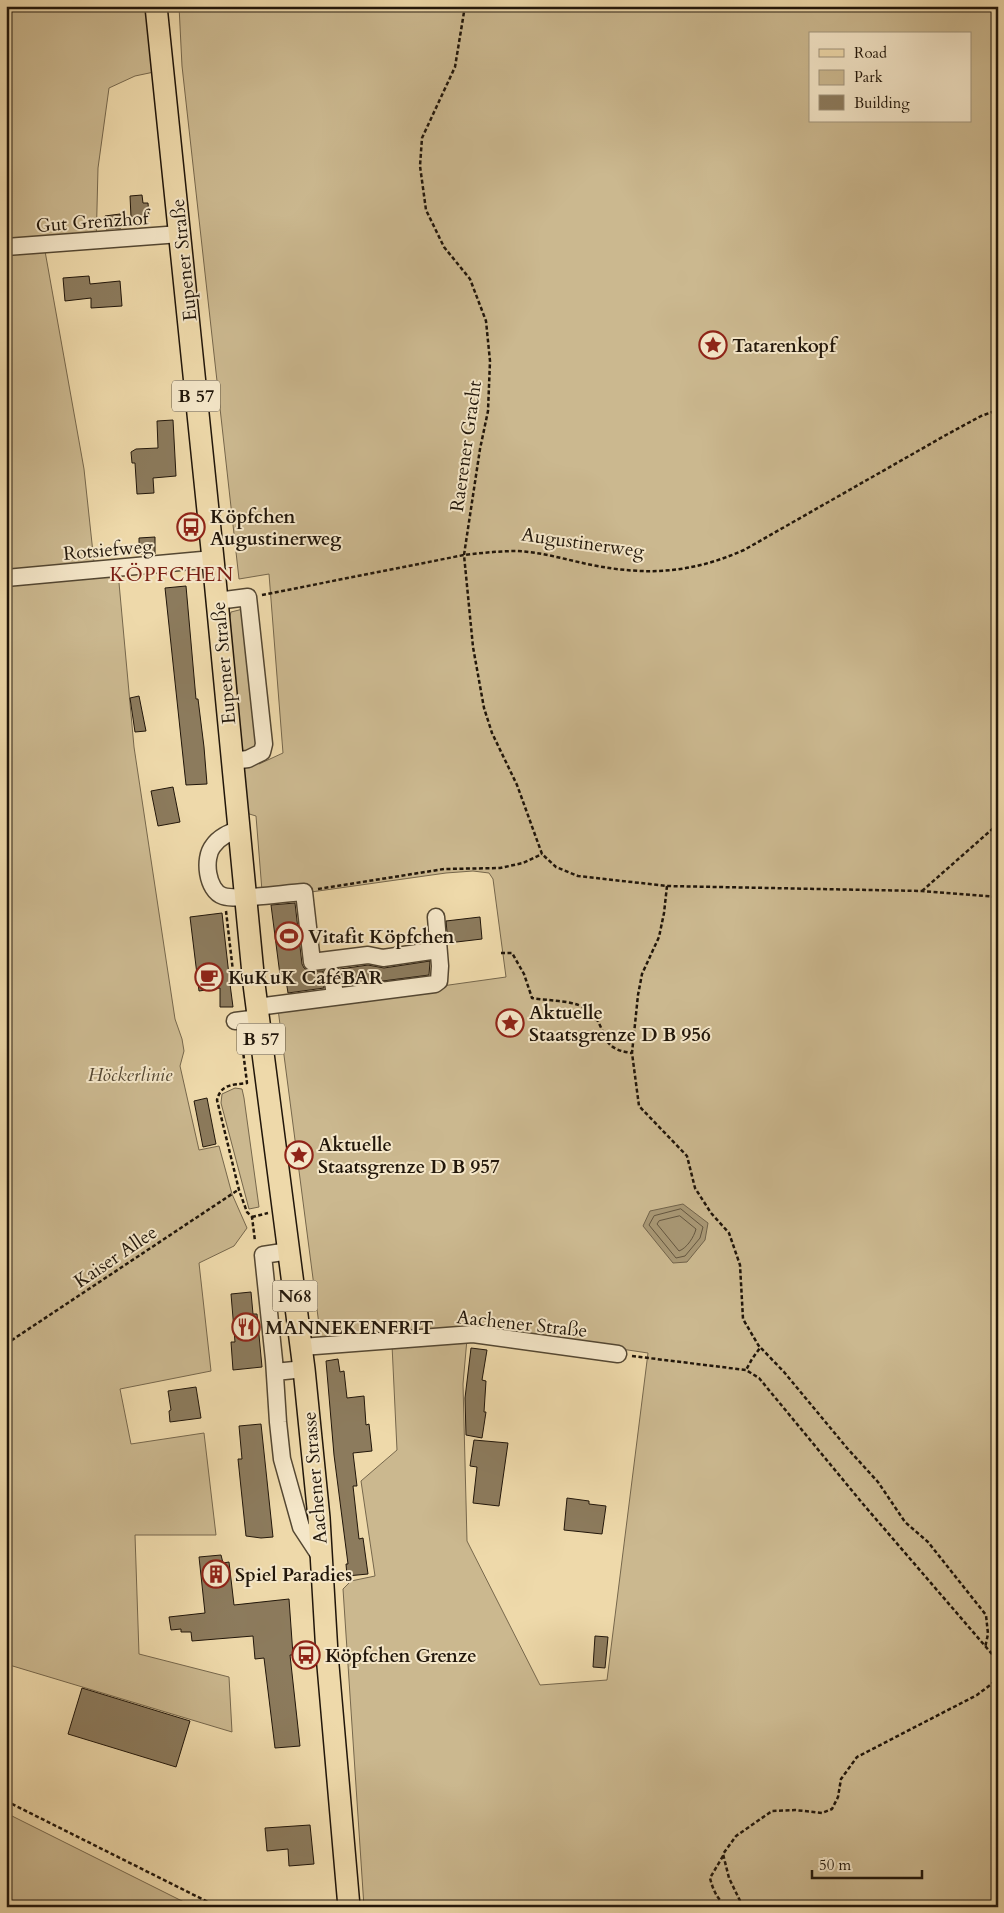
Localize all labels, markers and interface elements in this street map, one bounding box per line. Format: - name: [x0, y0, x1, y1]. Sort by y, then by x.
- legend: [809, 32, 972, 122]
- text: Road: [854, 43, 887, 63]
- text: Park: [854, 67, 883, 87]
- text: Building: [854, 93, 910, 113]
- street label: Eupener Straße: [165, 197, 203, 322]
- street label: Gut Grenzhof: [35, 205, 153, 239]
- place icon: Tatarenkopf: [698, 330, 728, 360]
- place label: Tatarenkopf: [732, 333, 839, 359]
- street label: Raerener Gracht: [444, 379, 488, 513]
- road number: B 57: [172, 381, 220, 412]
- place label: Köpfchen Augustinerweg: [210, 504, 342, 552]
- bus stop icon: Köpfchen Augustinerweg: [176, 512, 206, 542]
- street label: Augustinerweg: [520, 522, 646, 565]
- street label: Rotsiefweg: [62, 533, 154, 567]
- district label: KÖPFCHEN: [110, 561, 234, 588]
- street label: Eupener Straße: [206, 601, 242, 725]
- sports icon: Vitafit Köpfchen: [274, 921, 304, 951]
- place label: Vitafit Köpfchen: [308, 924, 455, 950]
- cafe icon: KuKuK CaféBAR: [194, 962, 224, 992]
- place label: KuKuK CaféBAR: [228, 965, 383, 991]
- place label: Aktuelle Staatsgrenze D B 956: [529, 1000, 711, 1048]
- place icon: Aktuelle Staatsgrenze D B 956: [495, 1008, 525, 1038]
- road number: B 57: [237, 1024, 285, 1054]
- park label: Höckerlinie: [88, 1062, 173, 1088]
- place label: Aktuelle Staatsgrenze D B 957: [318, 1132, 500, 1180]
- place icon: Aktuelle Staatsgrenze D B 957: [284, 1140, 314, 1170]
- street label: Kaiser Allee: [69, 1219, 162, 1294]
- road number: N68: [272, 1280, 318, 1312]
- street label: Aachener Straße: [455, 1304, 589, 1344]
- restaurant icon: MANNEKENFRIT: [231, 1312, 261, 1342]
- place label: MANNEKENFRIT: [265, 1315, 433, 1341]
- street label: Aachener Strasse: [296, 1411, 334, 1545]
- building icon: Spiel Paradies: [201, 1559, 231, 1589]
- place label: Spiel Paradies: [235, 1562, 352, 1588]
- bus stop icon: Köpfchen Grenze: [291, 1640, 321, 1670]
- place label: Köpfchen Grenze: [325, 1643, 477, 1669]
- scale bar: [812, 1848, 922, 1880]
- text: 50 m: [819, 1855, 851, 1875]

